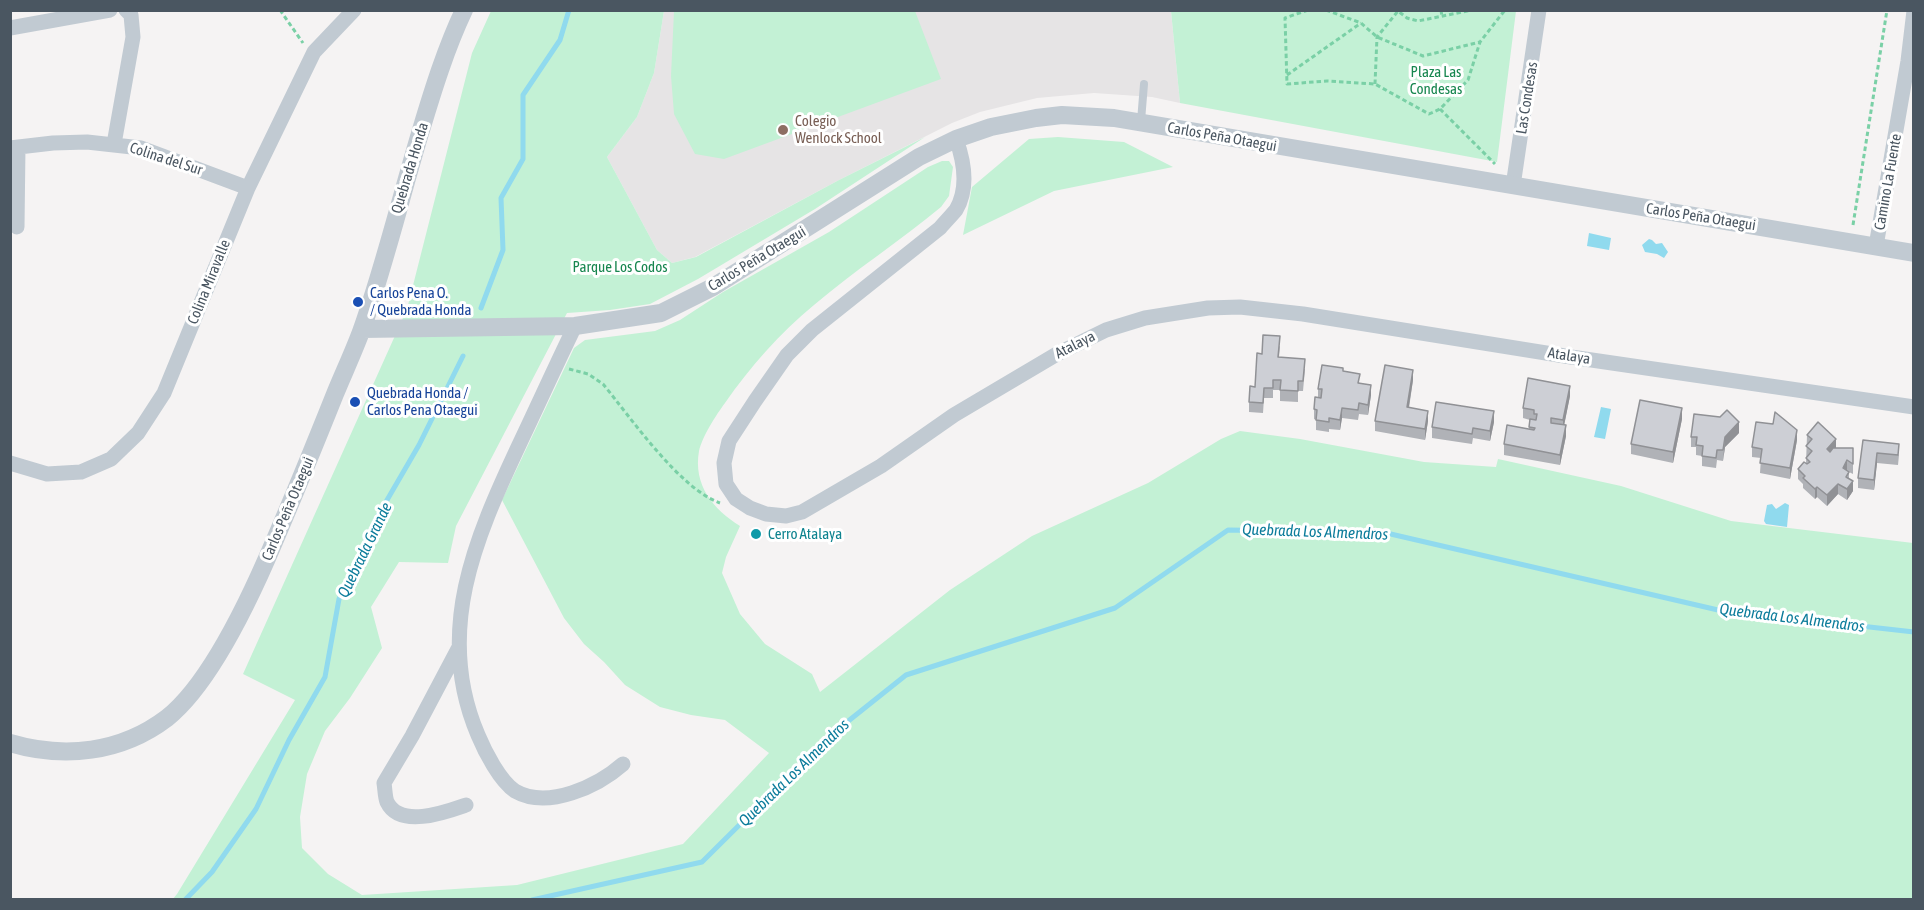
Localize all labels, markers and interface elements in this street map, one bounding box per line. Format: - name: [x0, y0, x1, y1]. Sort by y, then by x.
- street label: Las Condesas: [1512, 61, 1542, 135]
- park label: Plaza Las Condesas: [1410, 63, 1462, 98]
- place label: Colegio Wenlock School: [795, 112, 882, 147]
- street label: Carlos Peña Otaegui: [1166, 119, 1278, 155]
- street label: Quebrada Honda: [388, 120, 432, 216]
- marker: Colegio Wenlock School: [776, 123, 790, 137]
- street label: Camino La Fuente: [1871, 132, 1905, 232]
- street label: Colina del Sur: [127, 139, 205, 179]
- street label: Carlos Peña Otaegui: [1645, 199, 1757, 235]
- street label: Carlos Peña Otaegui: [705, 223, 809, 295]
- street label: Colina Miravalle: [184, 237, 234, 327]
- park label: Parque Los Codos: [572, 258, 668, 276]
- place label: Carlos Pena O. / Quebrada Honda: [370, 284, 471, 319]
- marker: Carlos Pena O. / Quebrada Honda: [351, 295, 365, 309]
- street label: Atalaya: [1052, 327, 1098, 363]
- street label: Atalaya: [1547, 344, 1591, 368]
- place label: Quebrada Honda / Carlos Pena Otaegui: [367, 384, 478, 419]
- marker: Quebrada Honda / Carlos Pena Otaegui: [348, 395, 362, 409]
- street label: Carlos Peña Otaegui: [258, 455, 318, 563]
- water label: Quebrada Grande: [334, 499, 396, 601]
- water label: Quebrada Los Almendros: [1242, 520, 1388, 544]
- place label: Cerro Atalaya: [768, 525, 842, 543]
- marker: Cerro Atalaya: [749, 527, 763, 541]
- water label: Quebrada Los Almendros: [1718, 600, 1866, 636]
- water label: Quebrada Los Almendros: [735, 715, 853, 831]

